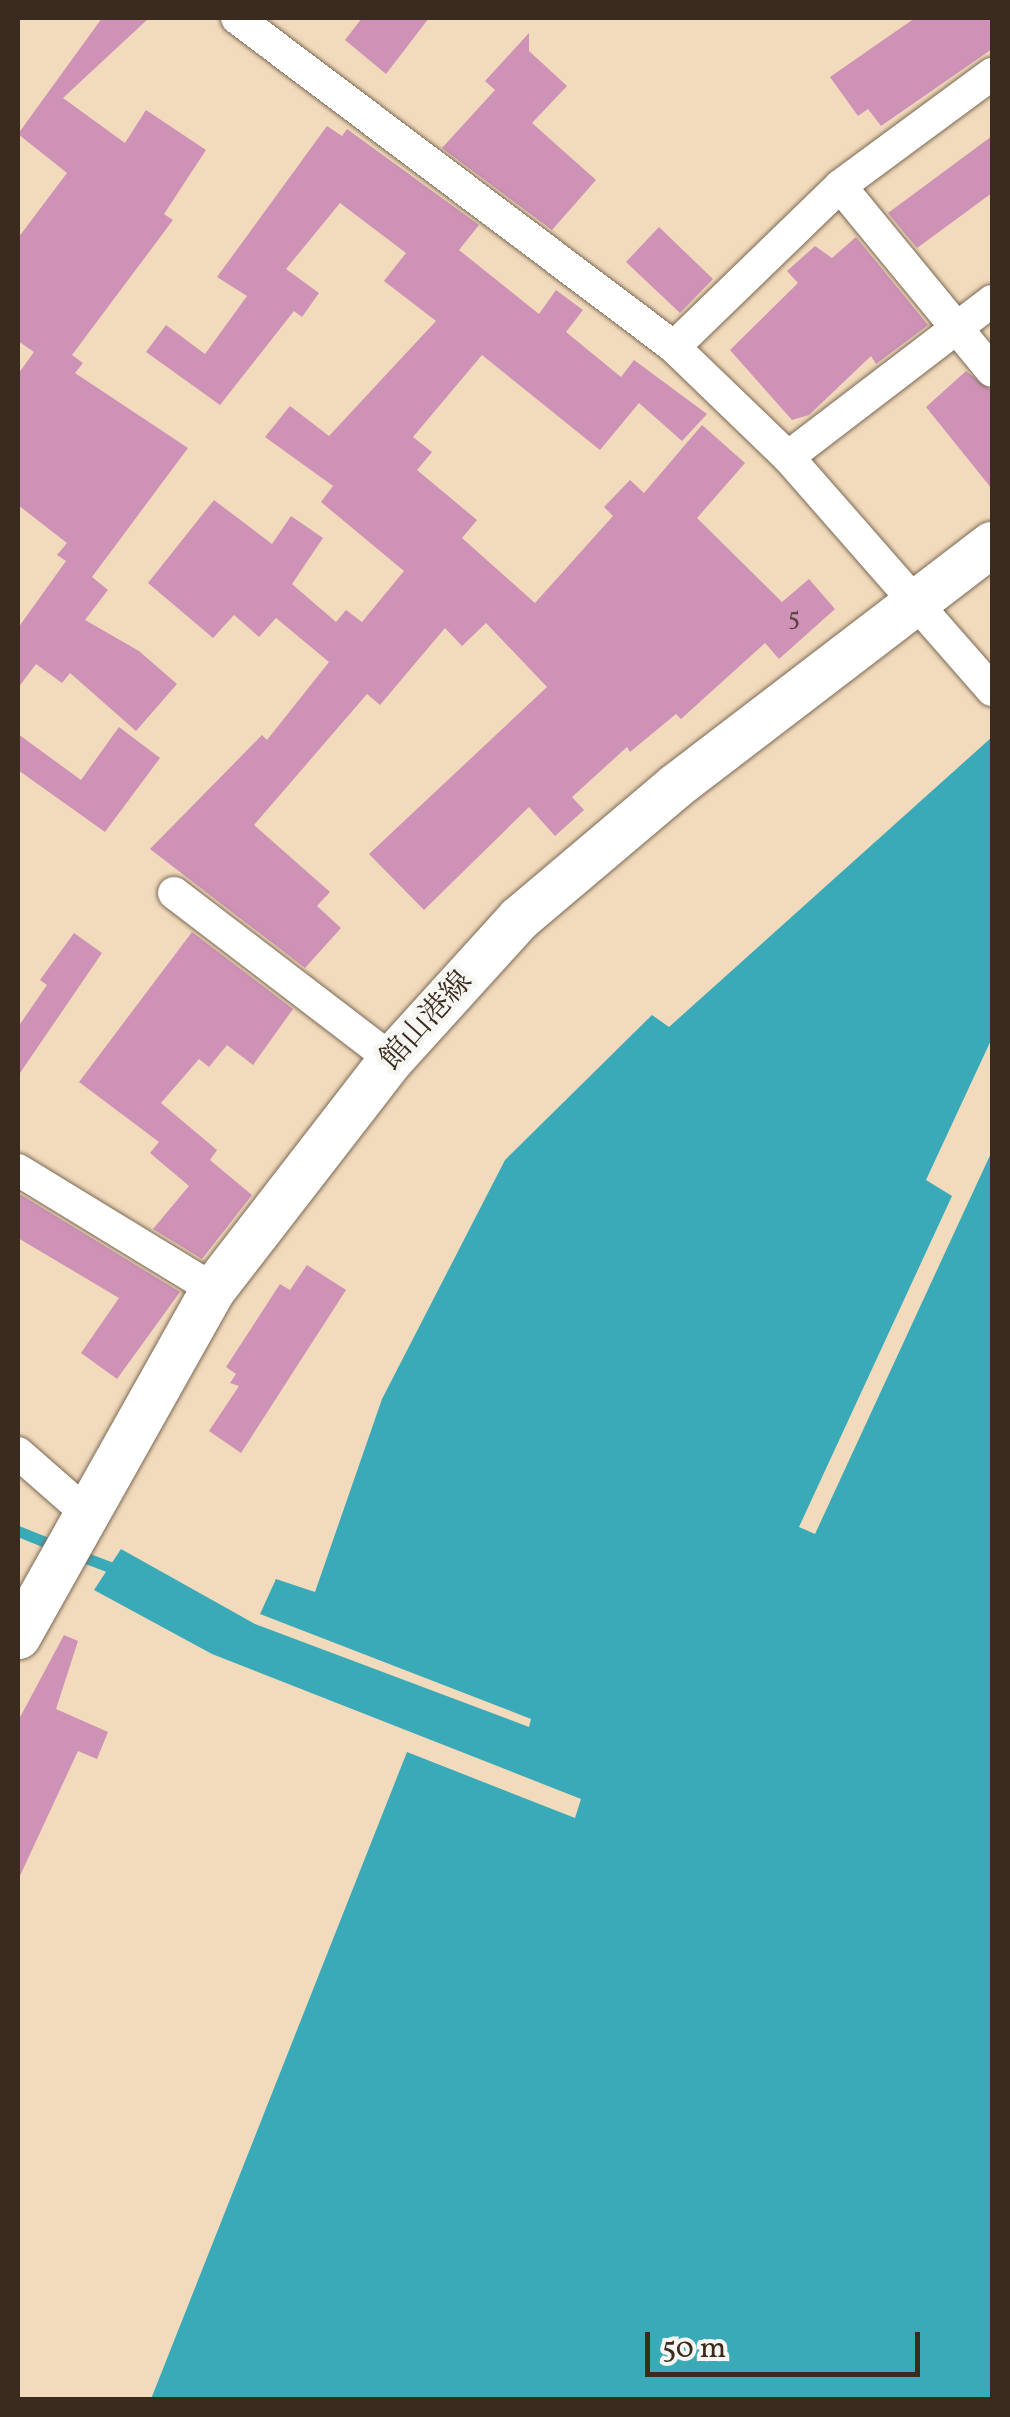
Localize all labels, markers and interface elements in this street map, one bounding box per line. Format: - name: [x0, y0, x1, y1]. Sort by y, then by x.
- house number: 5: [788, 604, 800, 634]
- street label: 館山港線: [373, 964, 481, 1078]
- scale bar: [650, 2312, 925, 2374]
- text: 50 m: [662, 2328, 726, 2370]

